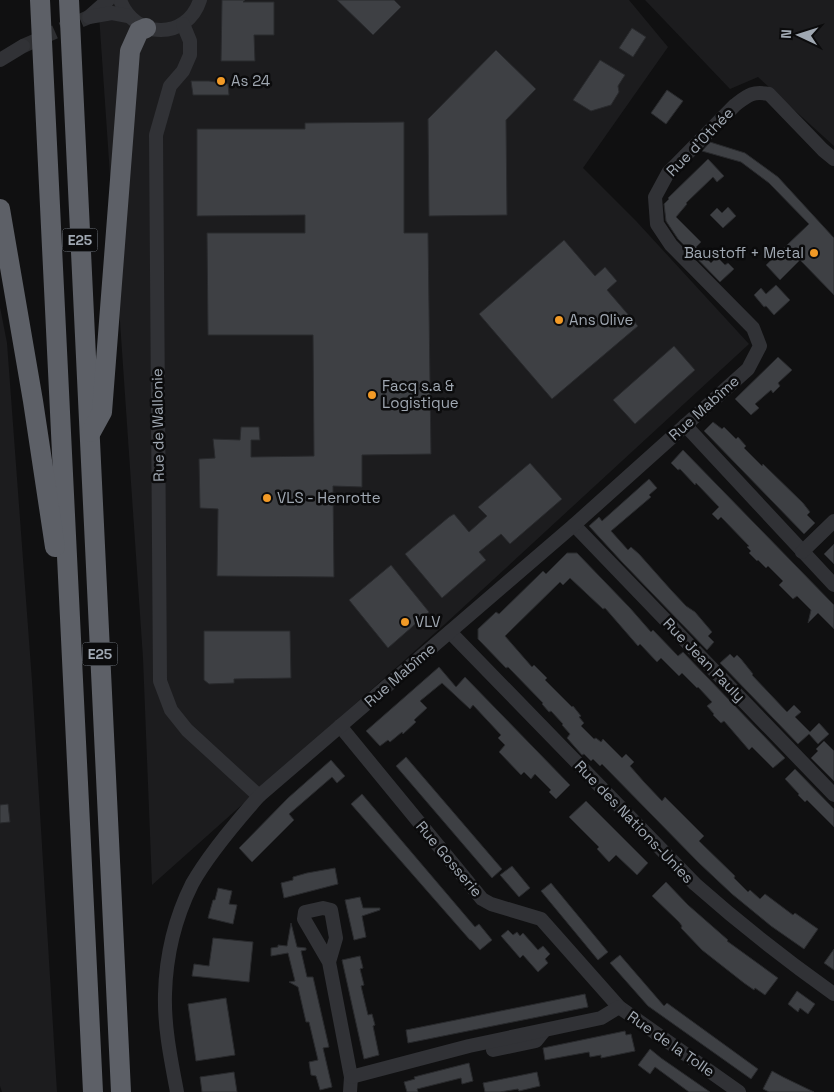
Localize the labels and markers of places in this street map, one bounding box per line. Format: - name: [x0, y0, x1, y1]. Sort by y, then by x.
- place label: As 24: [231, 71, 270, 90]
- marker: As 24: [215, 75, 227, 87]
- place label: Baustoff + Metal: [684, 243, 804, 262]
- marker: Baustoff + Metal: [808, 247, 820, 259]
- place label: Ans Olive: [569, 310, 634, 329]
- marker: Ans Olive: [553, 314, 565, 326]
- place label: Facq s.a & Logistique: [382, 376, 459, 412]
- marker: Facq s.a & Logistique: [366, 389, 378, 401]
- place label: VLS - Henrotte: [277, 488, 381, 507]
- marker: VLS - Henrotte: [261, 492, 273, 504]
- place label: VLV: [415, 612, 441, 631]
- marker: VLV: [399, 616, 411, 628]

